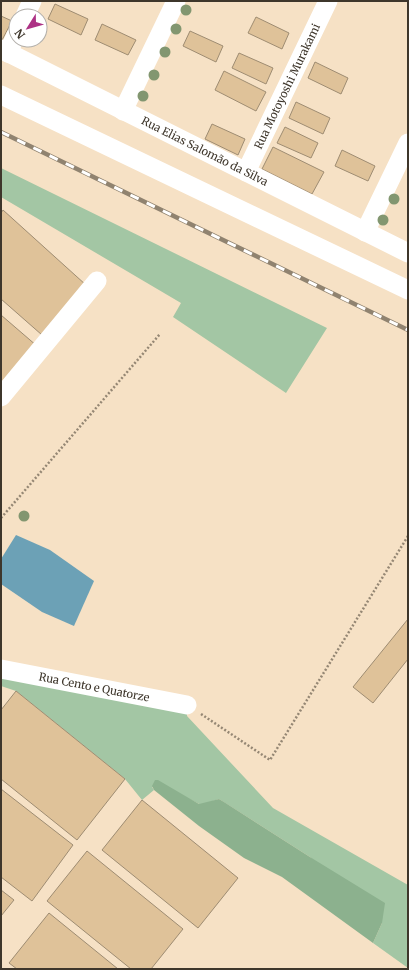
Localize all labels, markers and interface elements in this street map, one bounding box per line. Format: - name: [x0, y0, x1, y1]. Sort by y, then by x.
- north arrow: [8, 8, 48, 48]
- street label: Rua Motoyoshi Murakami: [251, 21, 323, 151]
- text: N: [12, 26, 28, 42]
- street label: Rua Elias Salomão da Silva: [139, 114, 271, 189]
- street label: Rua Cento e Quatorze: [38, 670, 151, 705]

